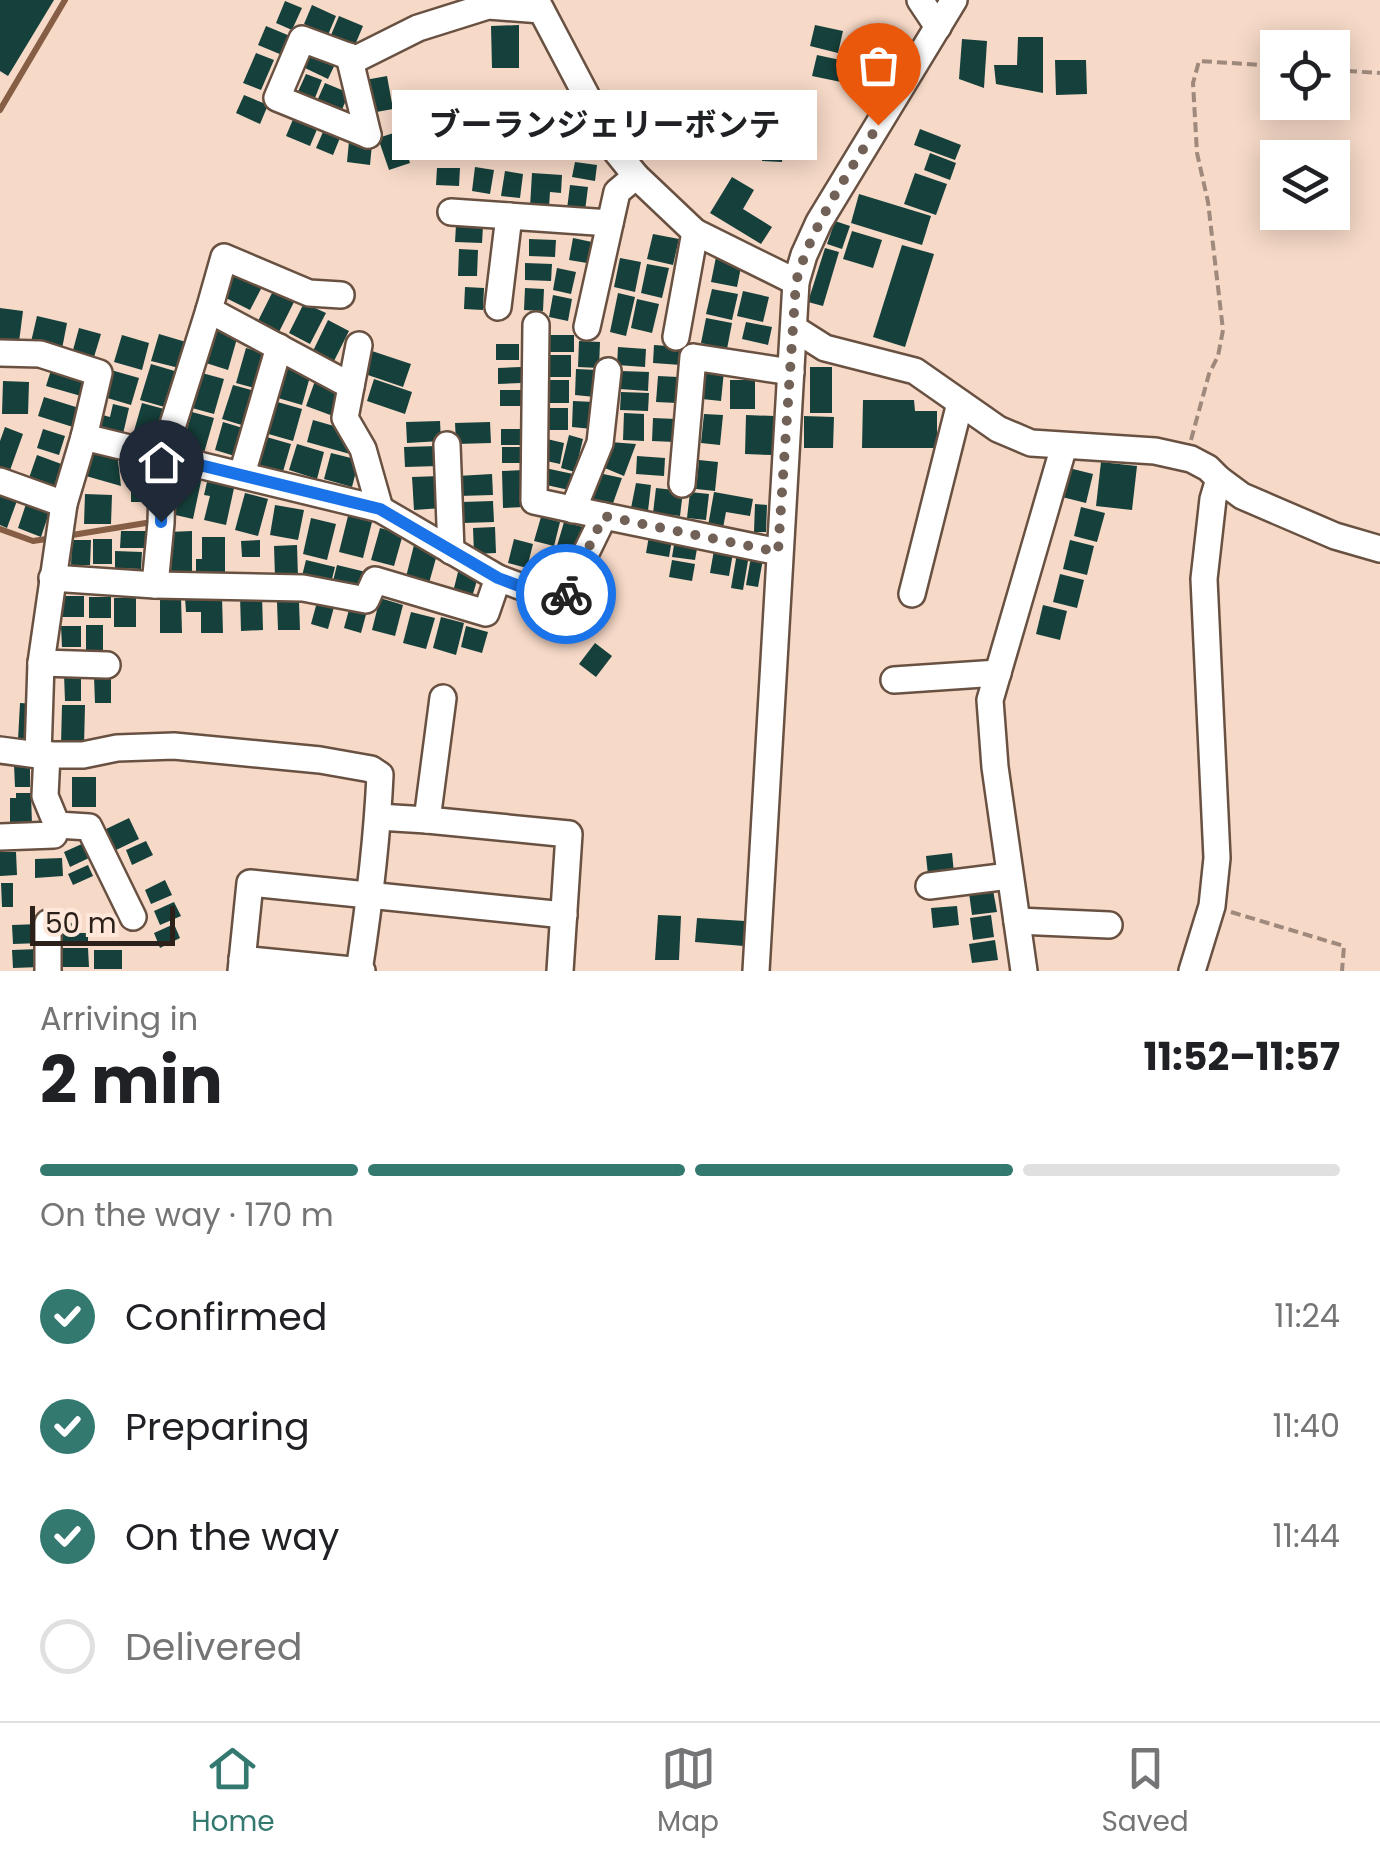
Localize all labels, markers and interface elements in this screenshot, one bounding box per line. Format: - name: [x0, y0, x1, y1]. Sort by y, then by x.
- pin: [836, 23, 921, 126]
- map controls: [1260, 30, 1350, 230]
- button: locate: [1260, 30, 1350, 120]
- icon: bag: [851, 38, 906, 93]
- callout: ブーランジェリーボンテ: [393, 90, 818, 160]
- text: ブーランジェリーボンテ: [428, 102, 781, 147]
- button: layers: [1260, 140, 1350, 230]
- pin: [119, 420, 204, 523]
- icon: home: [134, 435, 189, 490]
- courier: [516, 544, 616, 644]
- icon: bike: [539, 567, 594, 622]
- scale bar: [30, 901, 175, 946]
- text: 50 m: [45, 904, 116, 943]
- text: Arriving in: [40, 996, 198, 1041]
- text: 11:52–11:57: [1143, 1030, 1340, 1083]
- text: 2 min: [40, 1035, 223, 1126]
- text: On the way · 170 m: [40, 1192, 334, 1237]
- icon: check: [40, 1289, 95, 1344]
- text: Confirmed: [125, 1290, 327, 1343]
- text: 11:24: [1274, 1293, 1340, 1338]
- icon: check: [40, 1399, 95, 1454]
- text: Preparing: [125, 1400, 310, 1453]
- text: 11:40: [1272, 1403, 1340, 1448]
- icon: check: [40, 1509, 95, 1564]
- text: On the way: [125, 1510, 339, 1563]
- text: 11:44: [1272, 1513, 1340, 1558]
- text: Delivered: [125, 1620, 302, 1673]
- tab: Home: [191, 1741, 275, 1843]
- tab: Map: [657, 1741, 719, 1843]
- tab: Saved: [1101, 1741, 1189, 1843]

